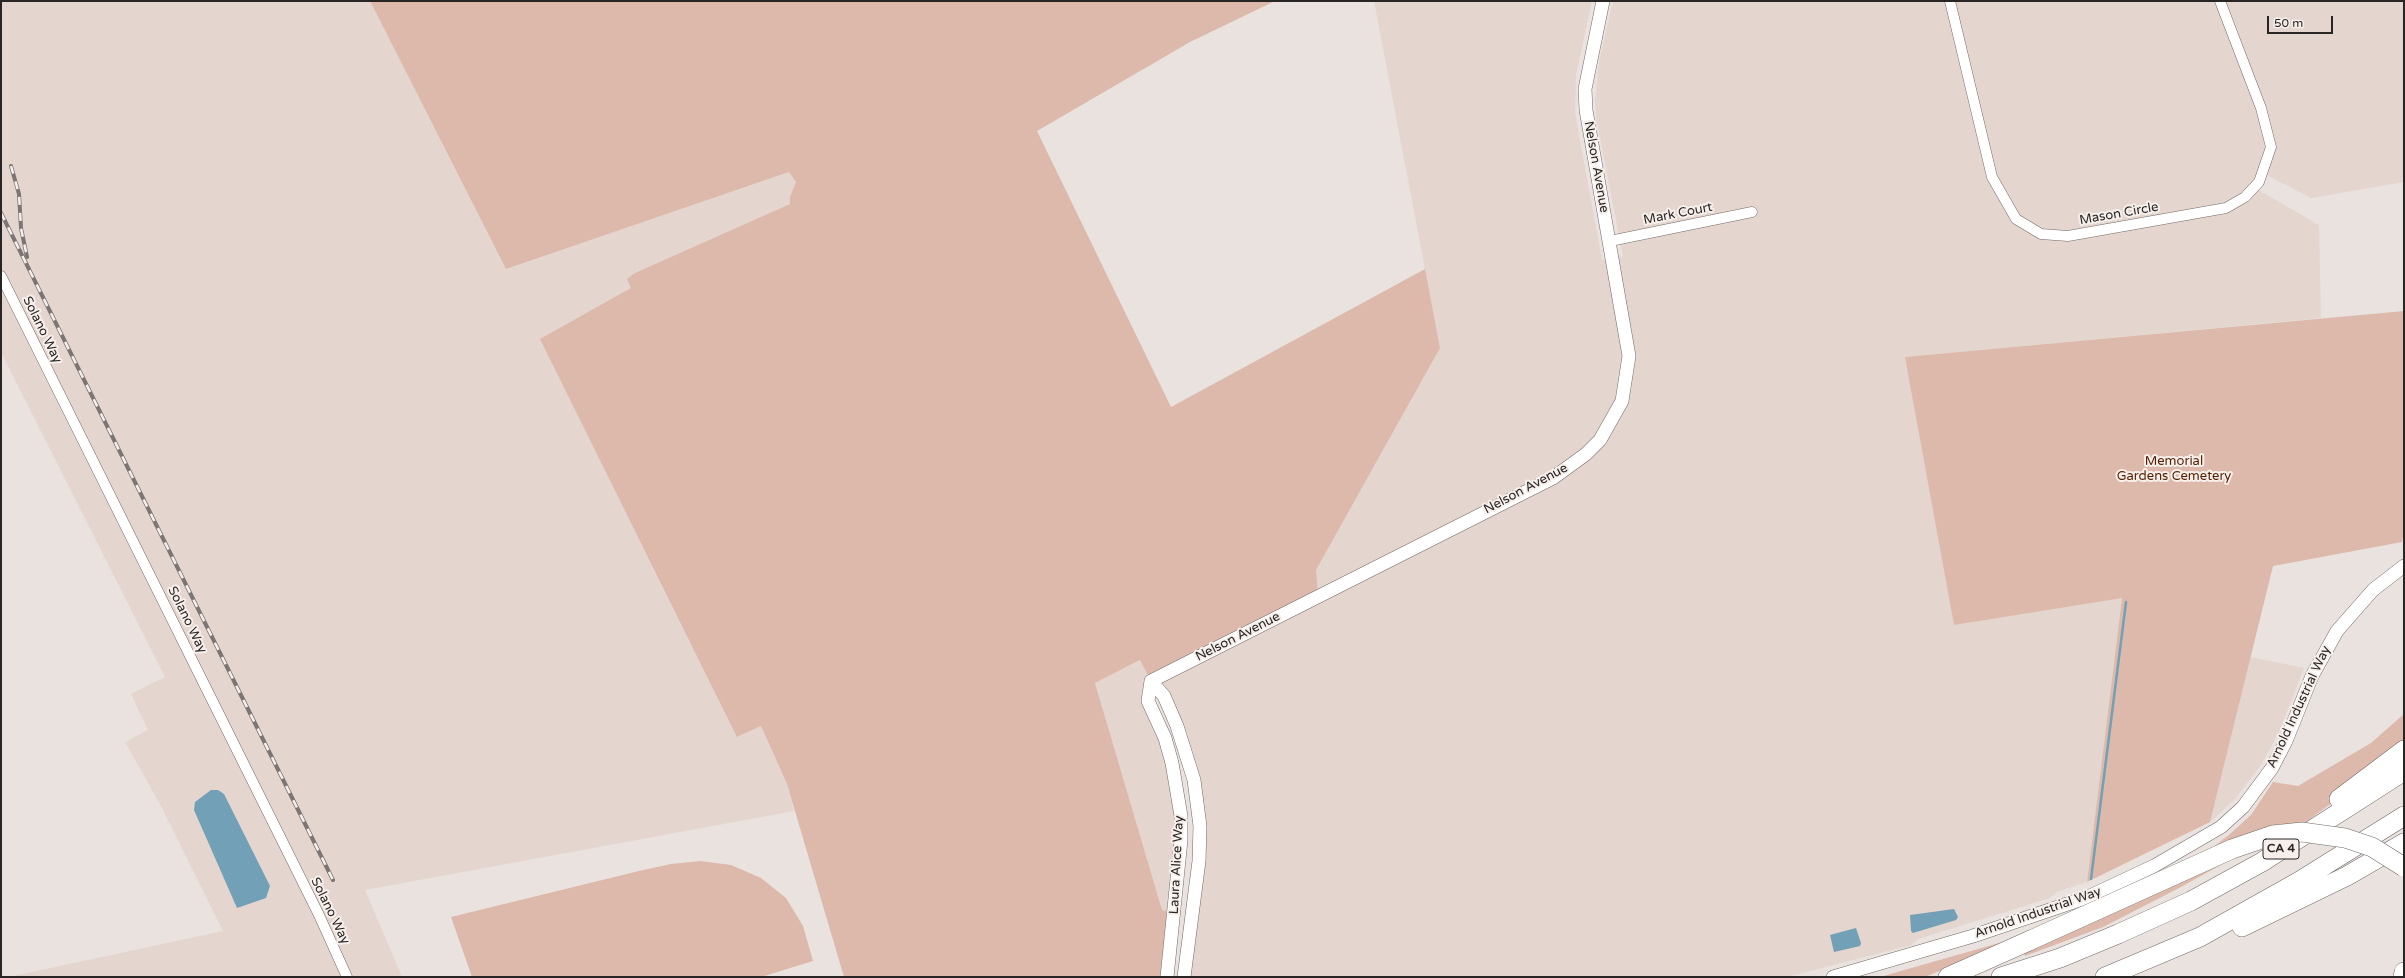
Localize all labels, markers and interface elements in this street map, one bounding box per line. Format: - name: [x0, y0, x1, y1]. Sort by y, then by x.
- scale bar: [2269, 8, 2335, 34]
- text: 50 m: [2274, 16, 2303, 30]
- street label: Nelson Avenue: [1580, 120, 1612, 214]
- street label: Mason Circle: [2078, 199, 2160, 229]
- street label: Mark Court: [1642, 200, 1714, 228]
- street label: Solano Way: [19, 294, 65, 366]
- park label: Memorial Gardens Cemetery: [2117, 454, 2231, 485]
- street label: Nelson Avenue: [1481, 460, 1571, 518]
- street label: Solano Way: [164, 584, 210, 656]
- street label: Nelson Avenue: [1193, 609, 1283, 665]
- street label: Arnold Industrial Way: [2264, 643, 2334, 771]
- street label: Laura Alice Way: [1167, 815, 1187, 915]
- road number: CA 4: [2263, 839, 2299, 859]
- street label: Solano Way: [307, 875, 353, 947]
- street label: Arnold Industrial Way: [1973, 884, 2103, 942]

